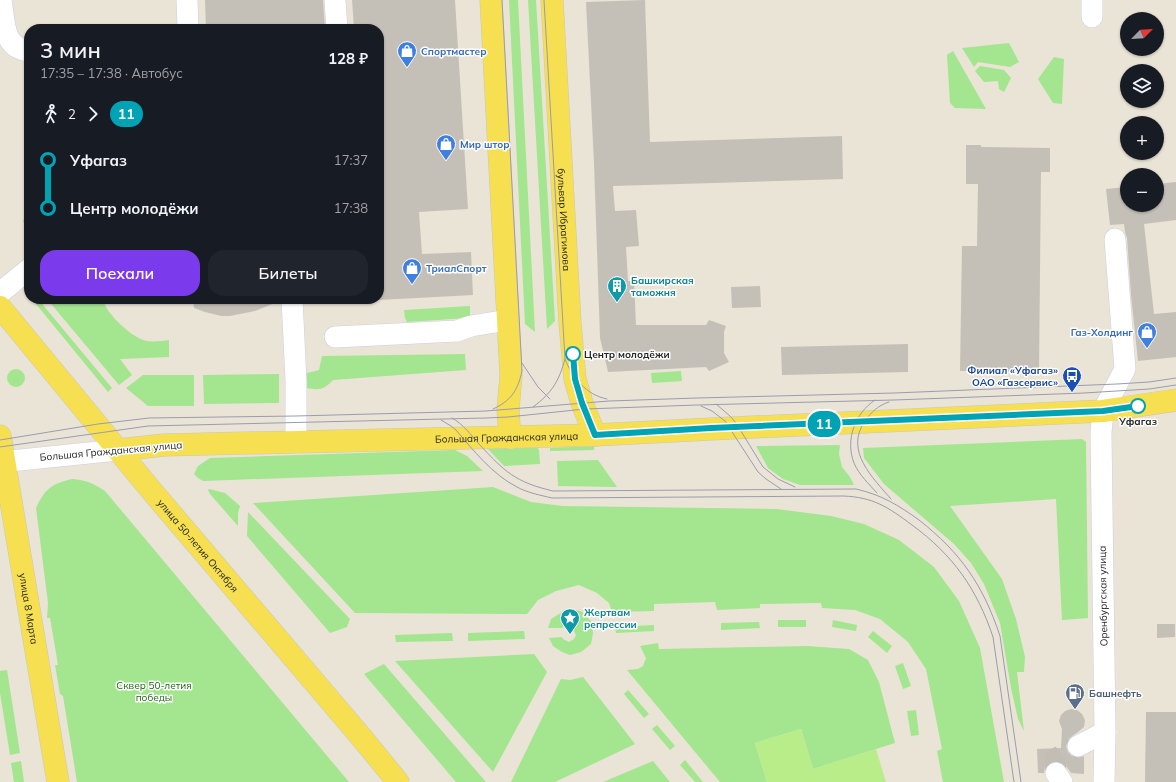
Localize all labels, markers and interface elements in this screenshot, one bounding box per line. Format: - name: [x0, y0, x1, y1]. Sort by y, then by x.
- north arrow: [1120, 12, 1164, 56]
- map controls: [1120, 12, 1164, 212]
- text: 3 мин: [40, 36, 101, 64]
- shop icon: Спортмастер: [396, 40, 418, 68]
- place label: Спортмастер: [421, 45, 487, 58]
- text: 128 ₽: [328, 49, 368, 68]
- button: layers: [1120, 64, 1164, 108]
- text: 17:35 – 17:38 · Автобус: [40, 65, 183, 81]
- icon: walk: [40, 103, 62, 125]
- icon: forward: [82, 103, 104, 125]
- text: 11: [118, 105, 135, 123]
- text: 2: [68, 106, 76, 122]
- button: +: [1120, 116, 1164, 160]
- shop icon: Мир штор: [435, 133, 457, 161]
- place label: Мир штор: [460, 138, 510, 151]
- text: Уфагаз: [70, 151, 127, 170]
- text: 17:37: [334, 152, 368, 168]
- street label: бульвар Ибрагимова: [555, 168, 574, 271]
- button: −: [1120, 168, 1164, 212]
- text: Центр молодёжи: [70, 199, 198, 218]
- text: 17:38: [334, 200, 368, 216]
- button: Поехали: [40, 250, 200, 296]
- button: Билеты: [208, 250, 368, 296]
- shop icon: ТриалСпорт: [401, 257, 423, 285]
- place label: ТриалСпорт: [426, 262, 487, 275]
- place label: Башкирская таможня: [631, 274, 694, 299]
- building icon: Башкирская таможня: [606, 275, 628, 303]
- shop icon: Газ-Холдинг: [1136, 321, 1158, 349]
- place label: Газ-Холдинг: [1071, 326, 1133, 339]
- marker: Центр молодёжи: [565, 346, 581, 362]
- place label: Центр молодёжи: [584, 348, 670, 361]
- place label: Филиал «Уфагаз» ОАО «Газсервис»: [967, 364, 1058, 389]
- bus stop icon: Филиал «Уфагаз» ОАО «Газсервис»: [1061, 365, 1083, 393]
- marker: Уфагаз: [1130, 398, 1146, 414]
- line badge: 11: [806, 411, 842, 437]
- text: 11: [816, 415, 832, 433]
- place label: Уфагаз: [1118, 415, 1157, 428]
- street label: Большая Гражданская улица: [435, 429, 578, 445]
- street label: Большая Гражданская улица: [39, 438, 183, 464]
- street label: улица 50-летия Октября: [155, 496, 241, 595]
- street label: Оренбургская улица: [1096, 545, 1110, 647]
- street label: улица 8 Марта: [17, 572, 41, 645]
- place label: Жертвам репрессии: [584, 606, 637, 631]
- place icon: Жертвам репрессии: [559, 607, 581, 635]
- park label: Сквер 50-летия победы: [116, 679, 192, 704]
- fuel station icon: Башнефть: [1064, 682, 1086, 710]
- place label: Башнефть: [1089, 687, 1142, 700]

